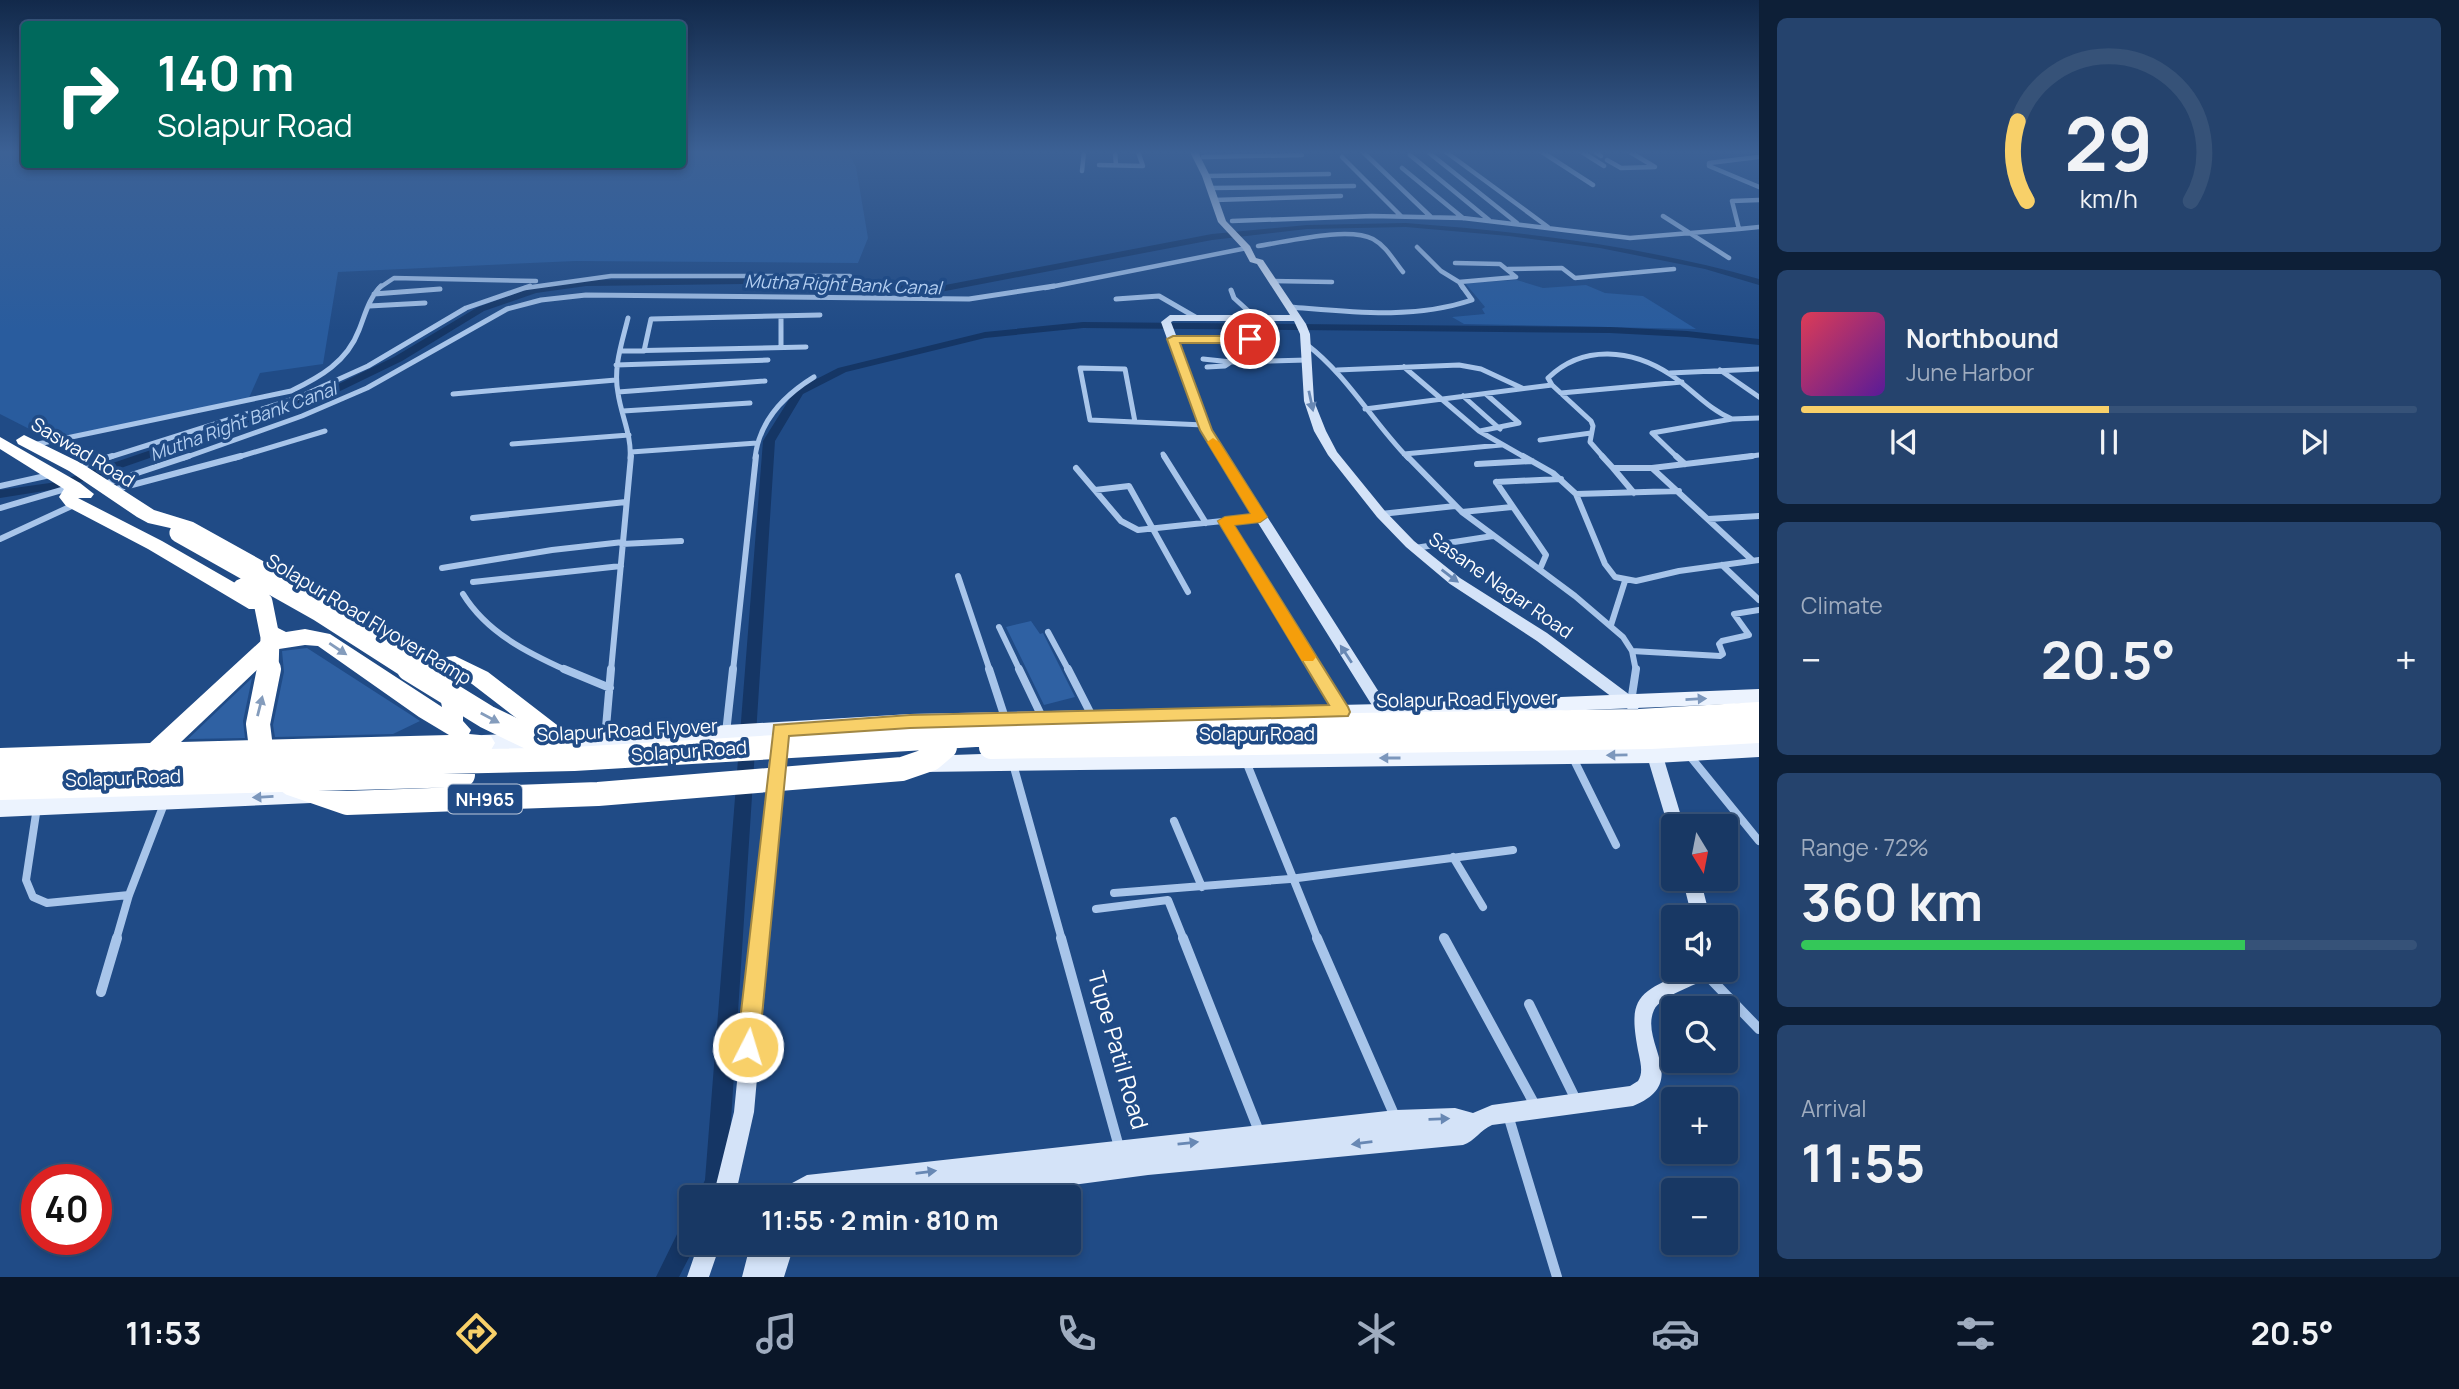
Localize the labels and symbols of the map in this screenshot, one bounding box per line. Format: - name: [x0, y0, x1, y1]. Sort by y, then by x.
- water label: Mutha Right Bank Canal: [744, 269, 945, 300]
- pin: [1220, 309, 1280, 369]
- water label: Mutha Right Bank Canal: [146, 375, 342, 466]
- one-way arrow: [1305, 391, 1316, 413]
- street label: Saswad Road: [26, 411, 140, 493]
- street label: Sasane Nagar Road: [1424, 526, 1578, 644]
- street label: Solapur Road Flyover Ramp: [261, 547, 477, 691]
- one-way arrow: [1441, 569, 1459, 583]
- one-way arrow: [328, 643, 348, 656]
- one-way arrow: [1340, 644, 1353, 663]
- street label: Solapur Road Flyover: [1376, 684, 1558, 714]
- one-way arrow: [1685, 694, 1707, 705]
- one-way arrow: [255, 695, 266, 717]
- street label: Solapur Road Flyover: [536, 712, 719, 748]
- one-way arrow: [480, 713, 500, 724]
- street label: Solapur Road: [1199, 721, 1315, 747]
- street label: Solapur Road: [630, 734, 748, 768]
- one-way arrow: [1606, 749, 1628, 761]
- one-way arrow: [1379, 752, 1401, 764]
- street label: Solapur Road: [64, 763, 182, 793]
- road number: NH965: [448, 784, 522, 814]
- one-way arrow: [251, 792, 273, 803]
- north arrow: [1661, 814, 1738, 891]
- street label: Tupe Patil Road: [1081, 967, 1157, 1133]
- position arrow: [711, 1010, 785, 1084]
- one-way arrow: [1428, 1113, 1450, 1124]
- one-way arrow: [1177, 1137, 1199, 1148]
- one-way arrow: [1351, 1138, 1373, 1149]
- speed limit sign: 40: [21, 1164, 112, 1255]
- one-way arrow: [916, 1166, 938, 1177]

